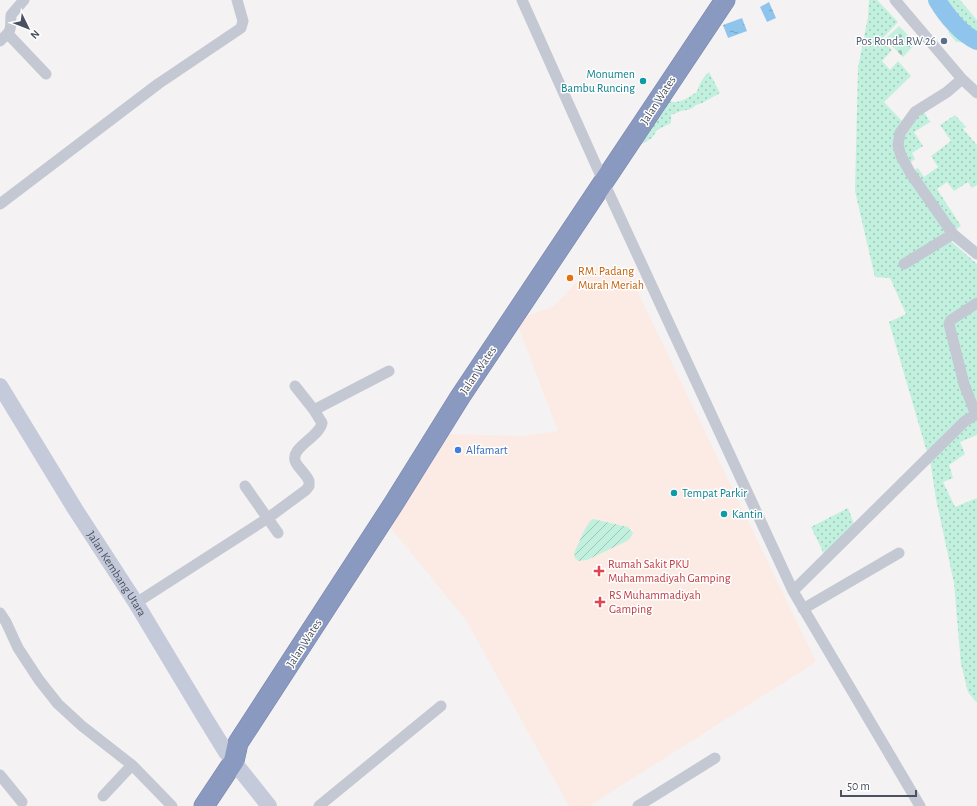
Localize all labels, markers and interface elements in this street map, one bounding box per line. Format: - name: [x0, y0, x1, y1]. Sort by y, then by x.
- north arrow: [8, 8, 48, 48]
- text: N: [28, 28, 42, 41]
- place label: Pos Ronda RW 26: [856, 35, 936, 47]
- marker: Pos Ronda RW 26: [939, 36, 949, 46]
- place label: Monumen Bambu Runcing: [561, 68, 635, 94]
- street label: Jalan Wates: [638, 74, 678, 126]
- marker: Monumen Bambu Runcing: [638, 76, 648, 86]
- place label: RM. Padang Murah Meriah: [578, 265, 644, 291]
- marker: RM. Padang Murah Meriah: [565, 273, 575, 283]
- street label: Jalan Wates: [458, 344, 498, 396]
- place label: Alfamart: [466, 444, 508, 456]
- marker: Alfamart: [453, 445, 463, 455]
- place label: Tempat Parkir: [682, 487, 747, 499]
- marker: Tempat Parkir: [669, 488, 679, 498]
- place label: Kantin: [732, 508, 763, 520]
- marker: Kantin: [719, 509, 729, 519]
- street label: Jalan Kembang Utara: [85, 529, 149, 619]
- place label: Rumah Sakit PKU Muhammadiyah Gamping: [608, 558, 731, 585]
- marker: Rumah Sakit PKU Muhammadiyah Gamping: [593, 565, 605, 577]
- place label: RS Muhammadiyah Gamping: [609, 589, 701, 615]
- marker: RS Muhammadiyah Gamping: [594, 596, 606, 608]
- street label: Jalan Wates: [284, 617, 324, 669]
- scale bar: [841, 772, 916, 798]
- text: 50 m: [847, 780, 870, 792]

